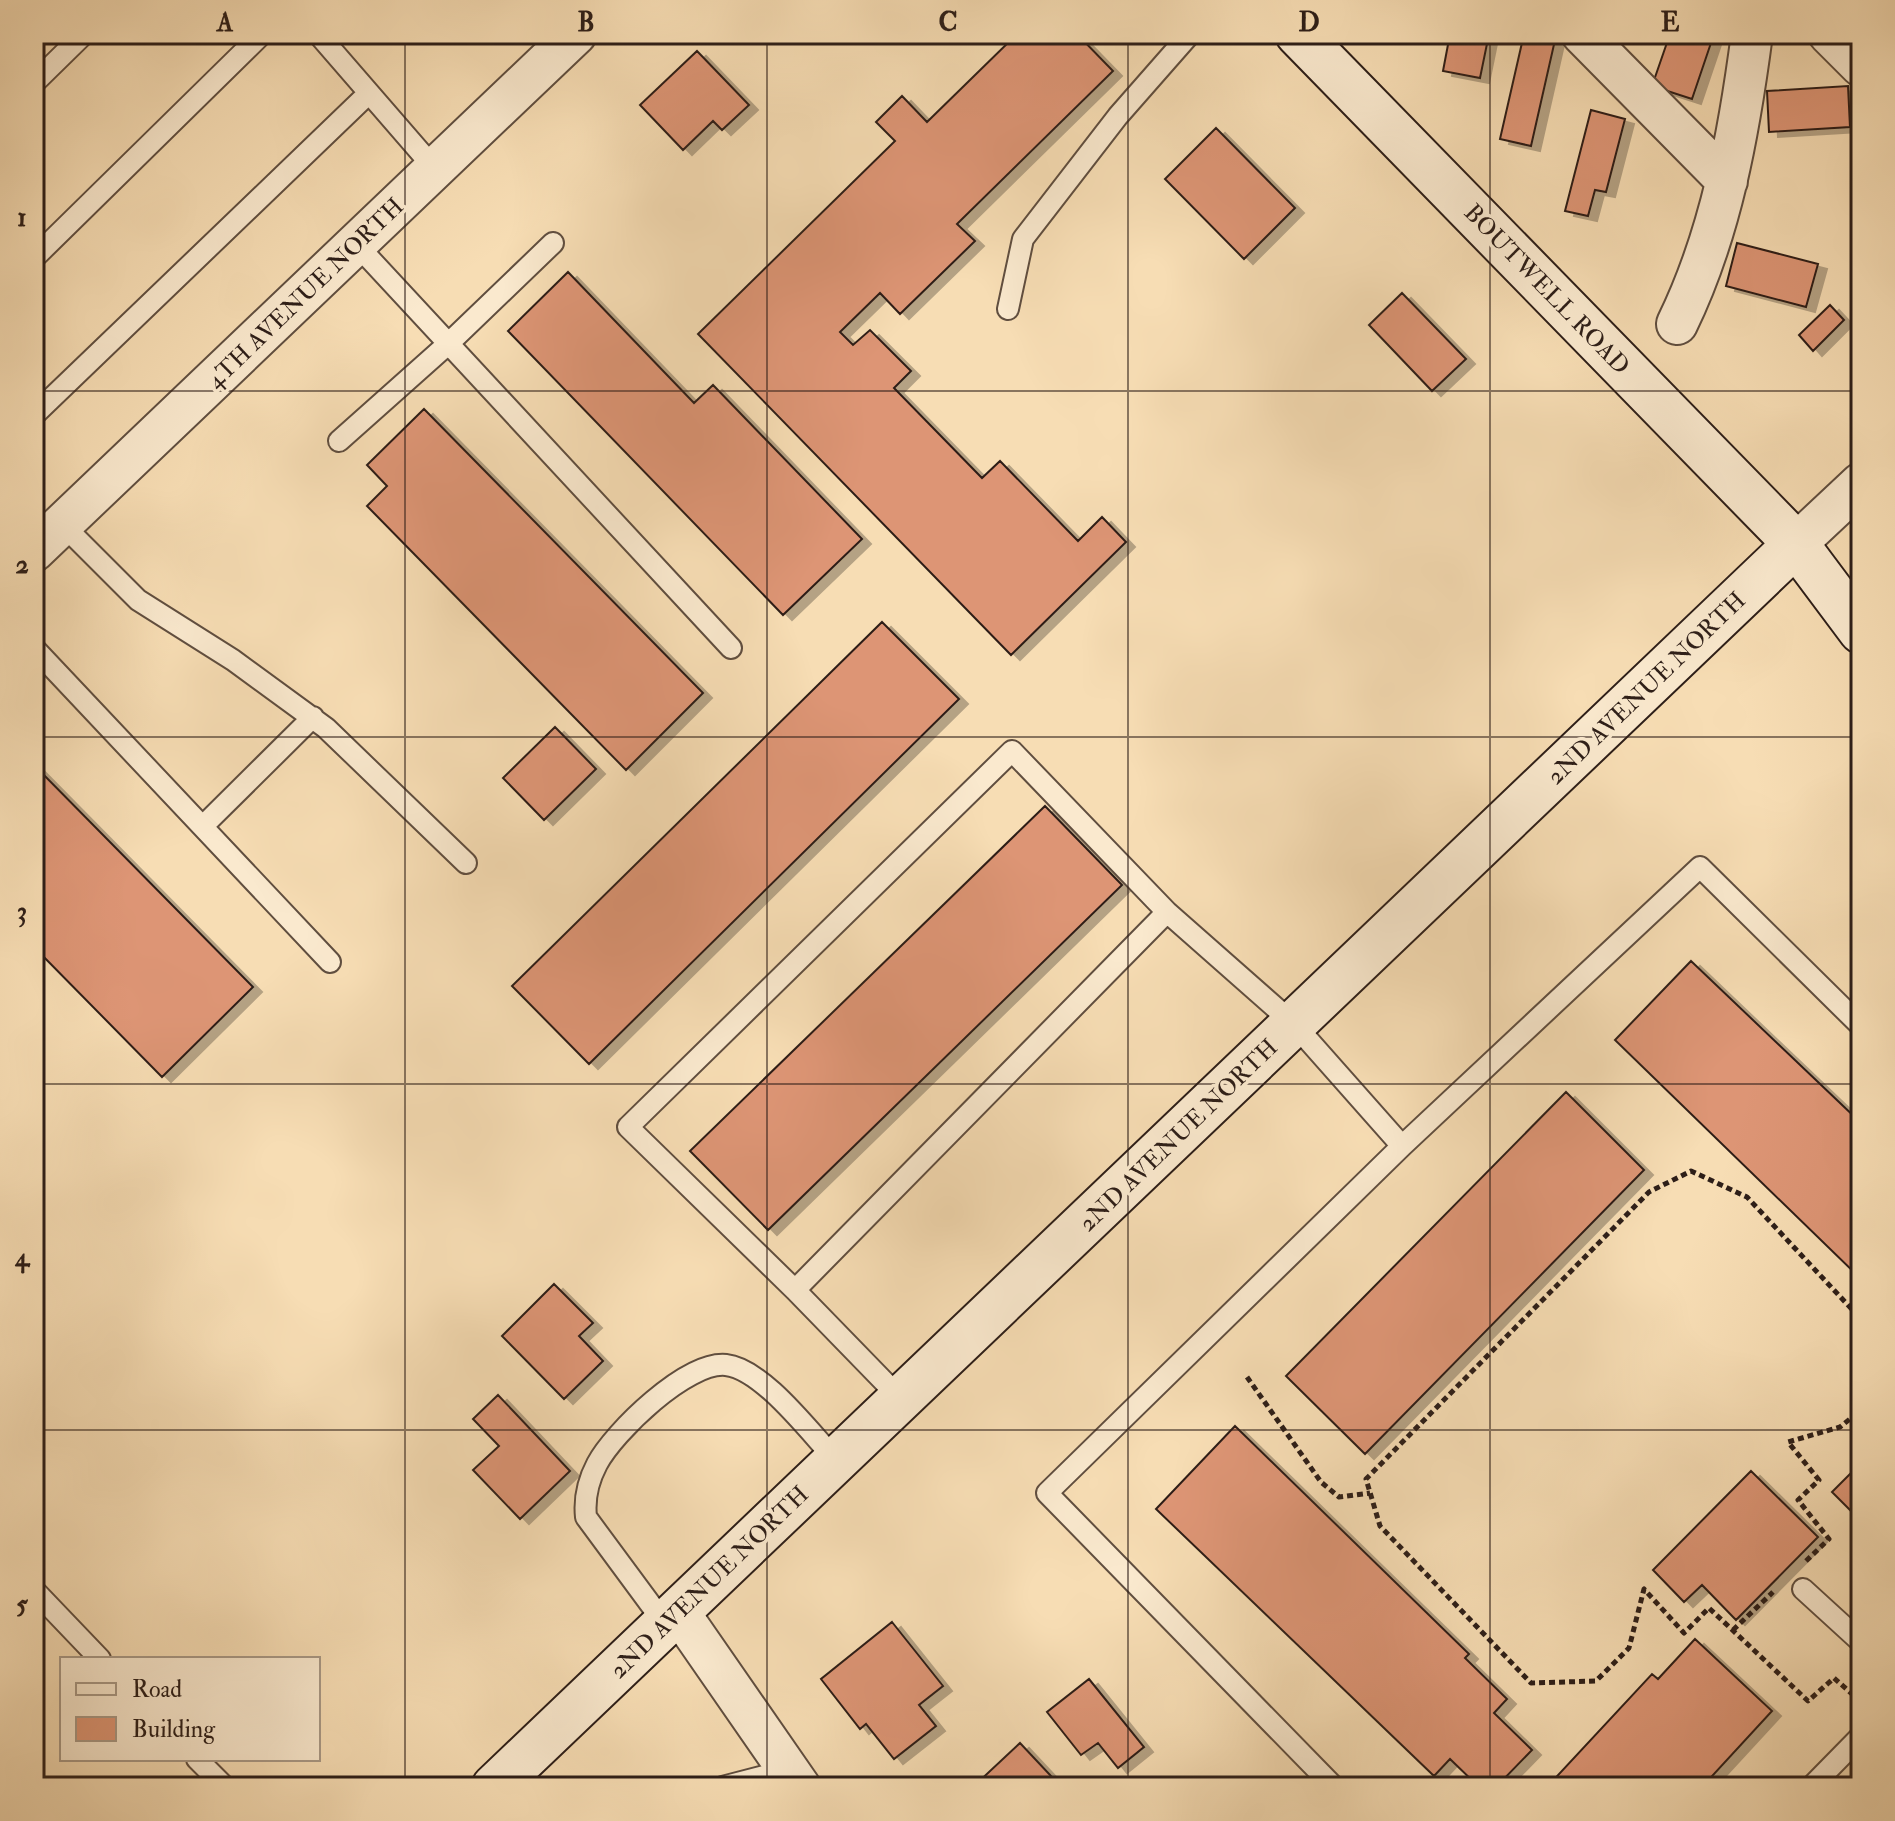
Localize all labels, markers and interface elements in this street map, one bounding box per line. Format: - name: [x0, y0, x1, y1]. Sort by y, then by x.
- text: A: [216, 7, 234, 39]
- text: B: [577, 7, 595, 39]
- text: C: [938, 7, 958, 39]
- text: D: [1298, 7, 1320, 39]
- text: E: [1661, 7, 1680, 39]
- street label: 4TH AVENUE NORTH: [200, 191, 410, 396]
- street label: BOUTWELL ROAD: [1457, 197, 1636, 381]
- text: 1: [17, 202, 27, 234]
- text: 2: [15, 549, 29, 581]
- street label: 2ND AVENUE NORTH: [1540, 585, 1752, 791]
- text: 3: [17, 896, 27, 928]
- street label: 2ND AVENUE NORTH: [1072, 1032, 1284, 1238]
- text: 4: [14, 1242, 31, 1274]
- street label: 2ND AVENUE NORTH: [603, 1479, 815, 1685]
- text: 5: [16, 1589, 28, 1621]
- legend: [60, 1657, 320, 1761]
- text: Road: [132, 1674, 182, 1705]
- text: Building: [132, 1714, 216, 1745]

